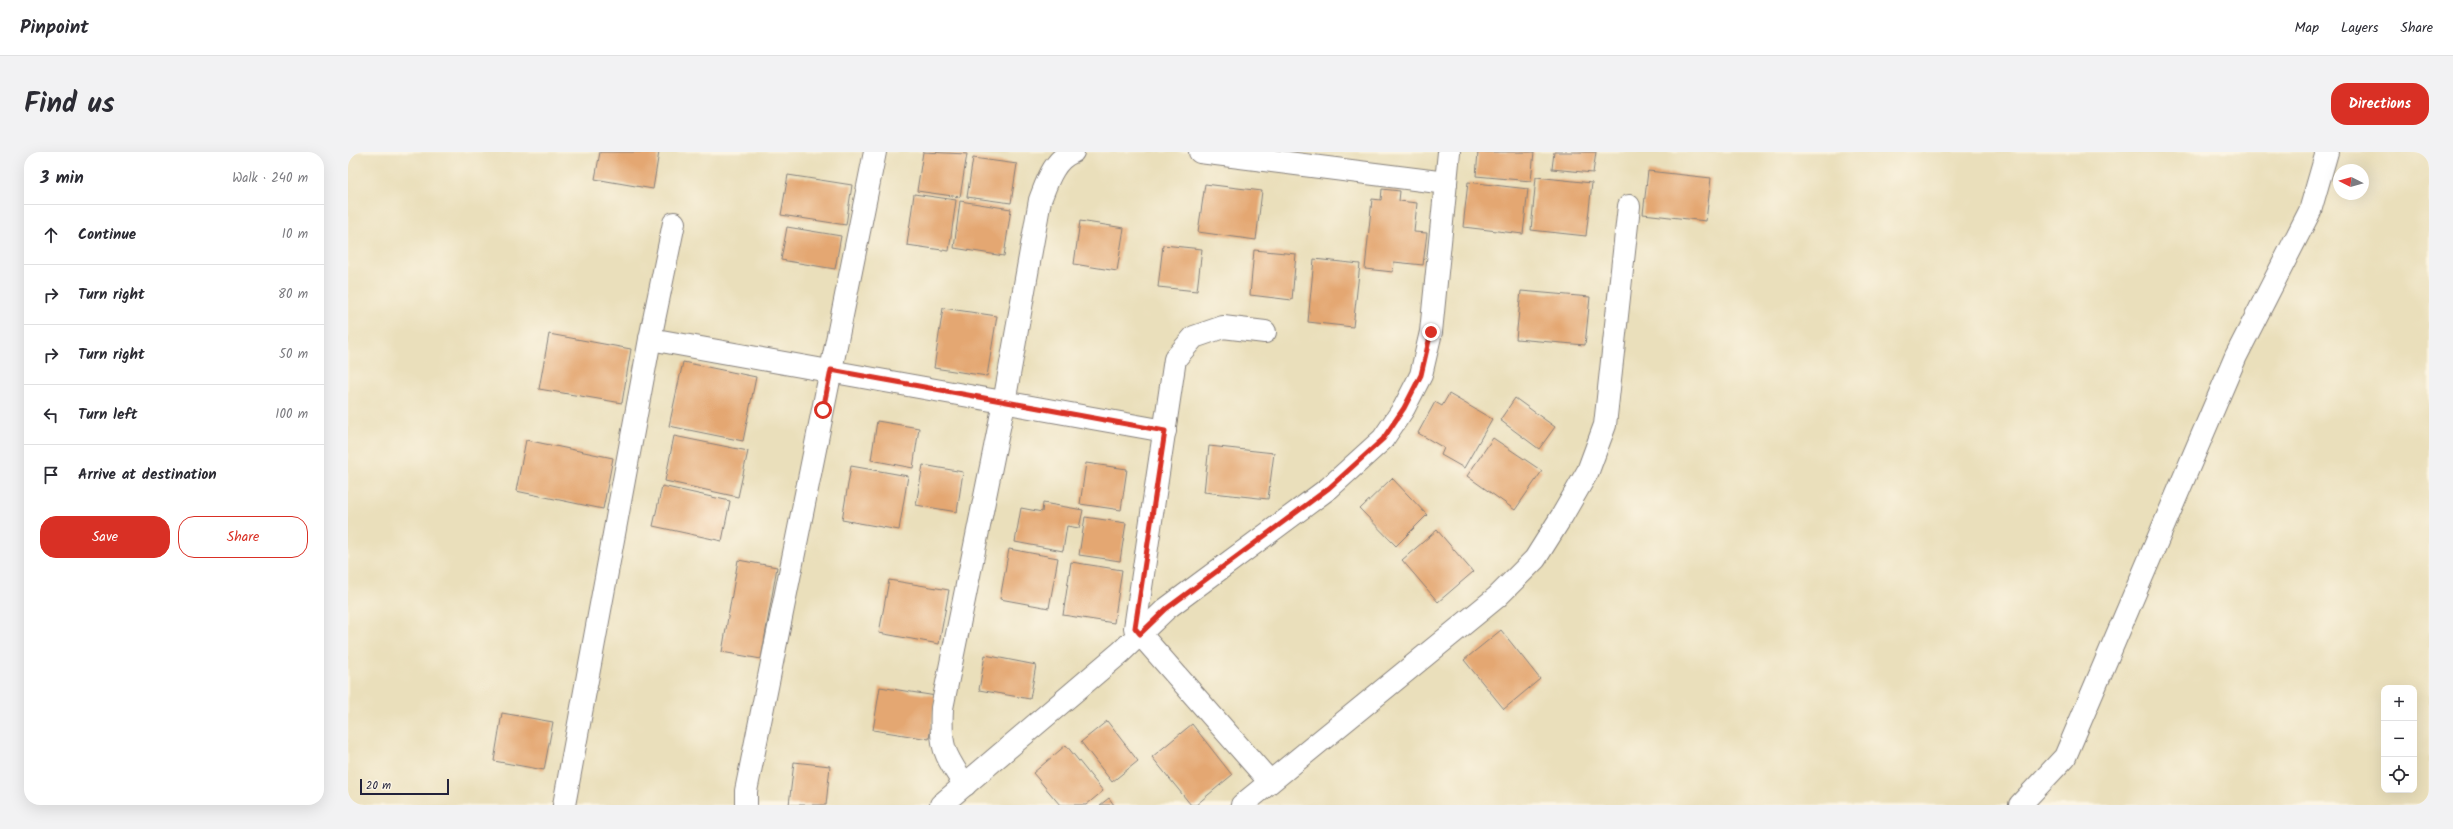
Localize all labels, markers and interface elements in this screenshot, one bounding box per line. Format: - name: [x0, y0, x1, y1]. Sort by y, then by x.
- text: Pinpoint: [20, 13, 89, 43]
- text: Map: [2295, 17, 2319, 39]
- text: Layers: [2341, 17, 2379, 39]
- text: Share: [2401, 17, 2433, 39]
- text: Find us: [24, 82, 115, 127]
- button: Directions: [2331, 83, 2429, 125]
- north arrow: [2333, 164, 2369, 200]
- text: 3 min: [40, 165, 84, 192]
- text: Walk · 240 m: [232, 168, 308, 189]
- text: Continue: [78, 223, 136, 247]
- icon: ahead: [40, 224, 62, 246]
- text: 10 m: [282, 224, 308, 245]
- text: Turn right: [78, 283, 145, 307]
- icon: right: [40, 284, 62, 306]
- text: 80 m: [278, 284, 308, 305]
- route end: [1422, 323, 1440, 341]
- text: Turn right: [78, 343, 145, 367]
- icon: right: [40, 344, 62, 366]
- text: 50 m: [279, 344, 308, 365]
- route start: [814, 401, 832, 419]
- text: Turn left: [78, 403, 138, 427]
- icon: left: [40, 404, 62, 426]
- text: 100 m: [275, 404, 308, 425]
- text: Arrive at destination: [78, 463, 217, 487]
- icon: arrive: [40, 464, 62, 486]
- button: Save: [40, 516, 170, 558]
- button: Share: [178, 516, 308, 558]
- map controls: [2381, 685, 2417, 793]
- button: +: [2381, 685, 2417, 721]
- button: −: [2381, 721, 2417, 757]
- button: locate: [2381, 757, 2417, 793]
- scale bar: [360, 777, 449, 796]
- text: 20 m: [366, 777, 391, 795]

